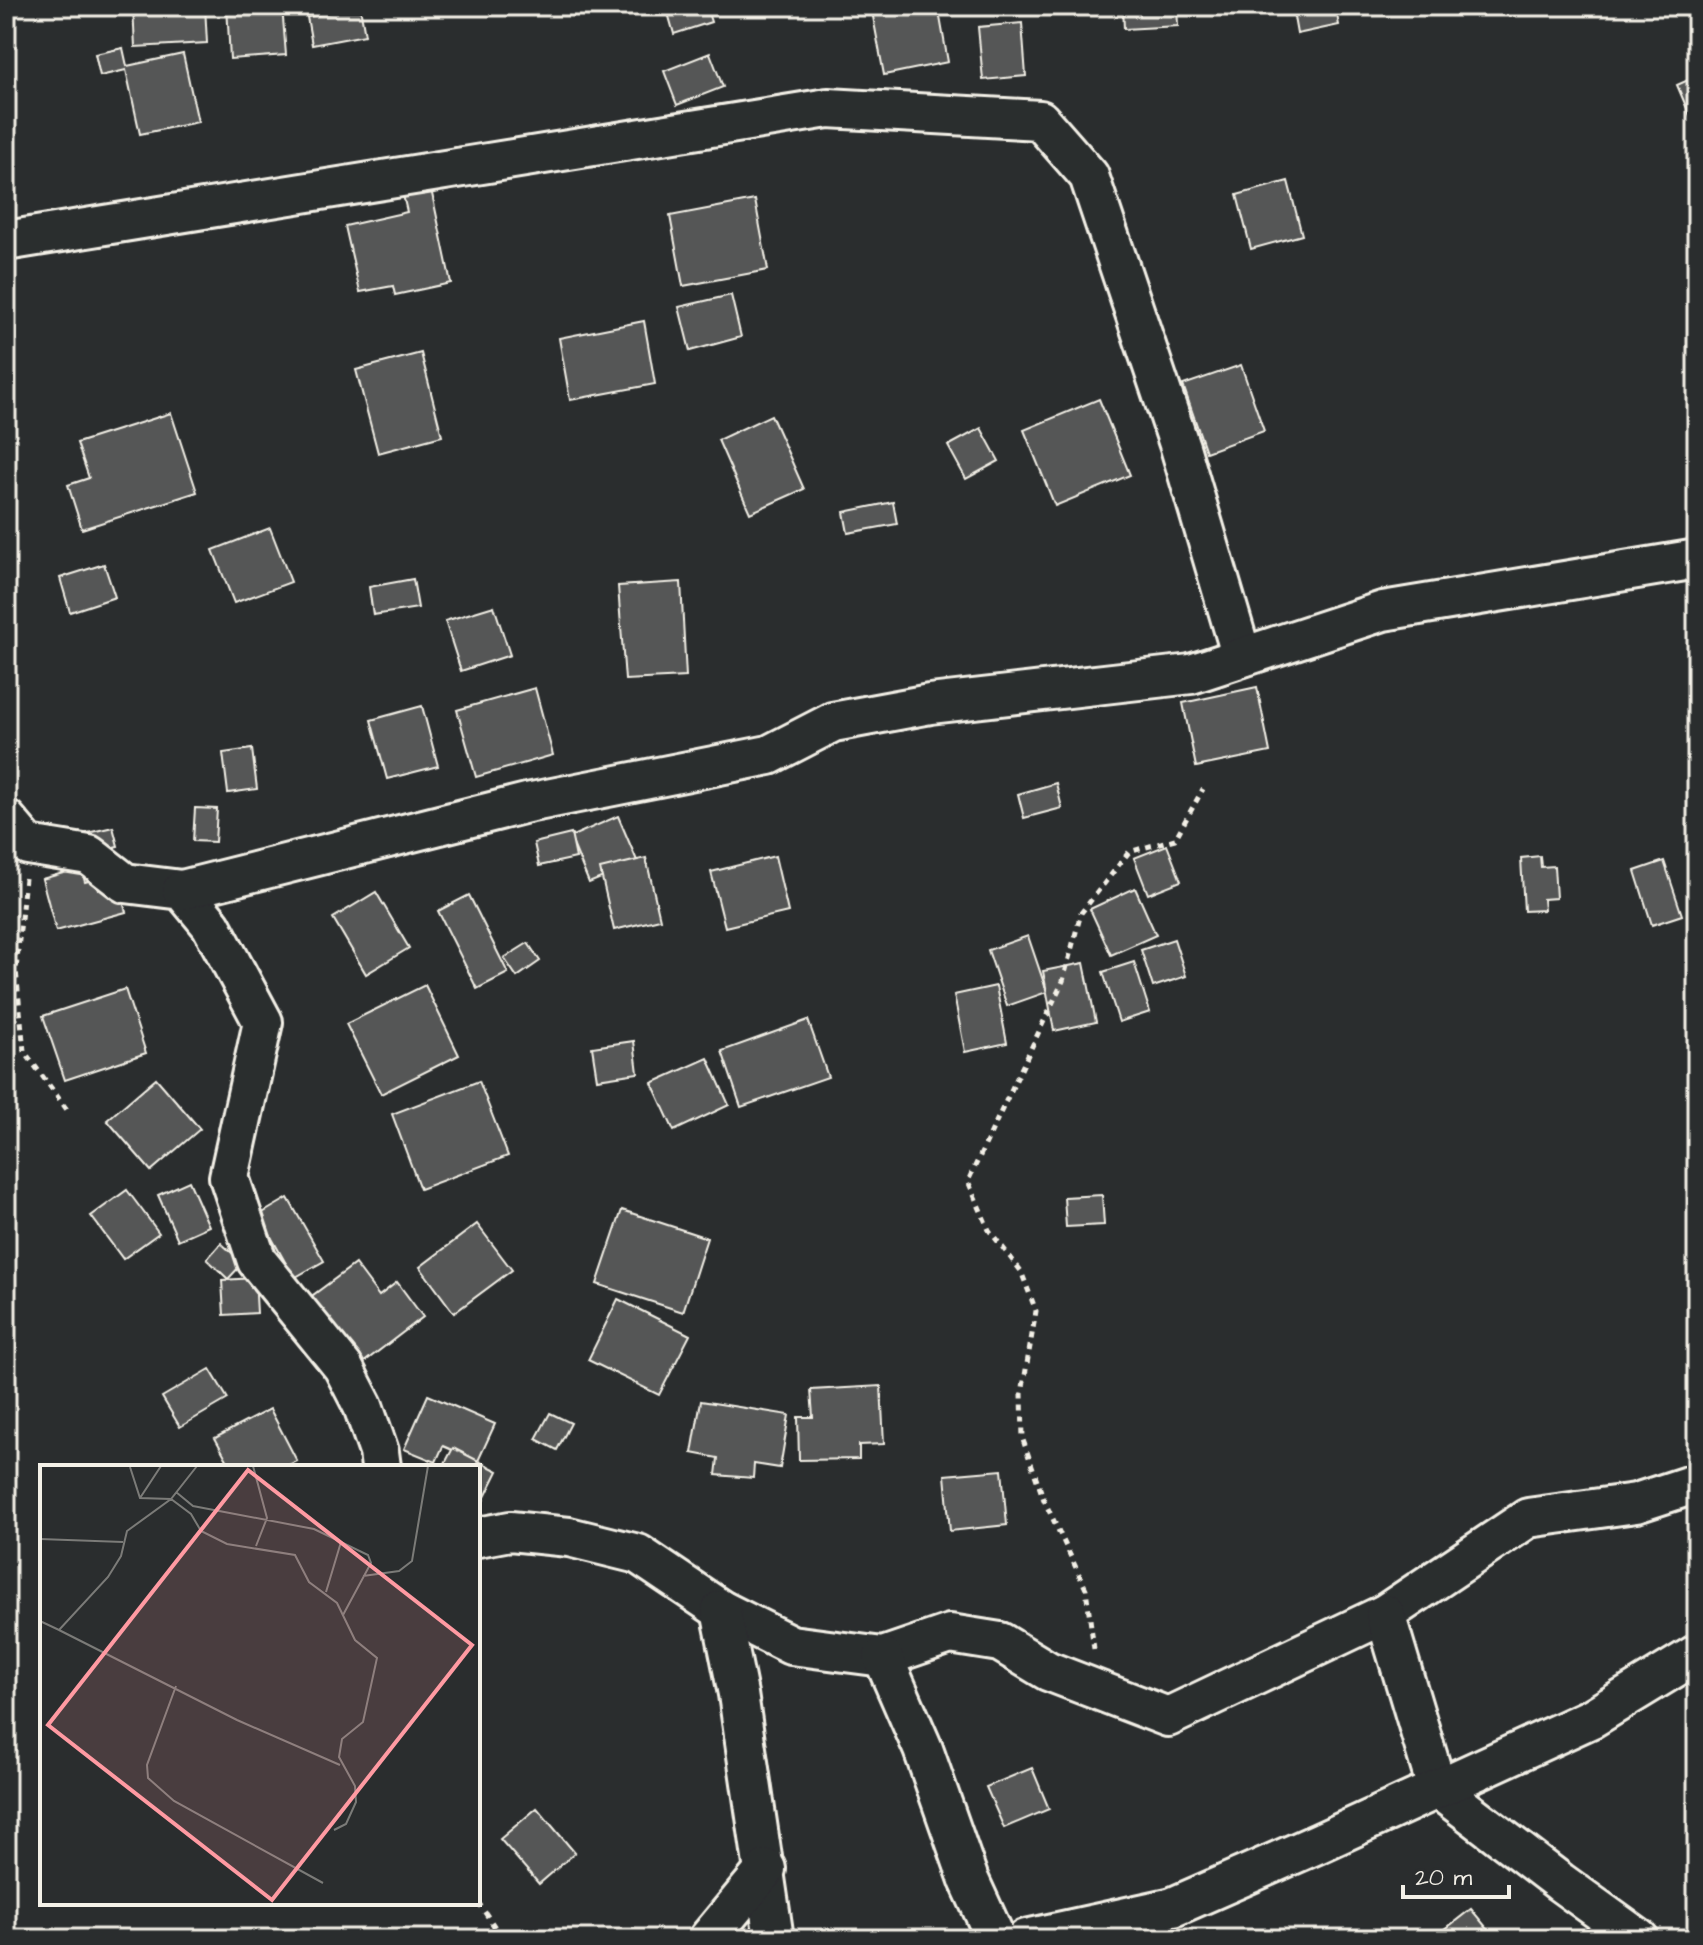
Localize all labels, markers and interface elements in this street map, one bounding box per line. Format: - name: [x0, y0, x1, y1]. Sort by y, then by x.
- inset map: [40, 1465, 480, 1905]
- scale bar: [1403, 1849, 1509, 1899]
- text: 20 m: [1415, 1861, 1472, 1895]

